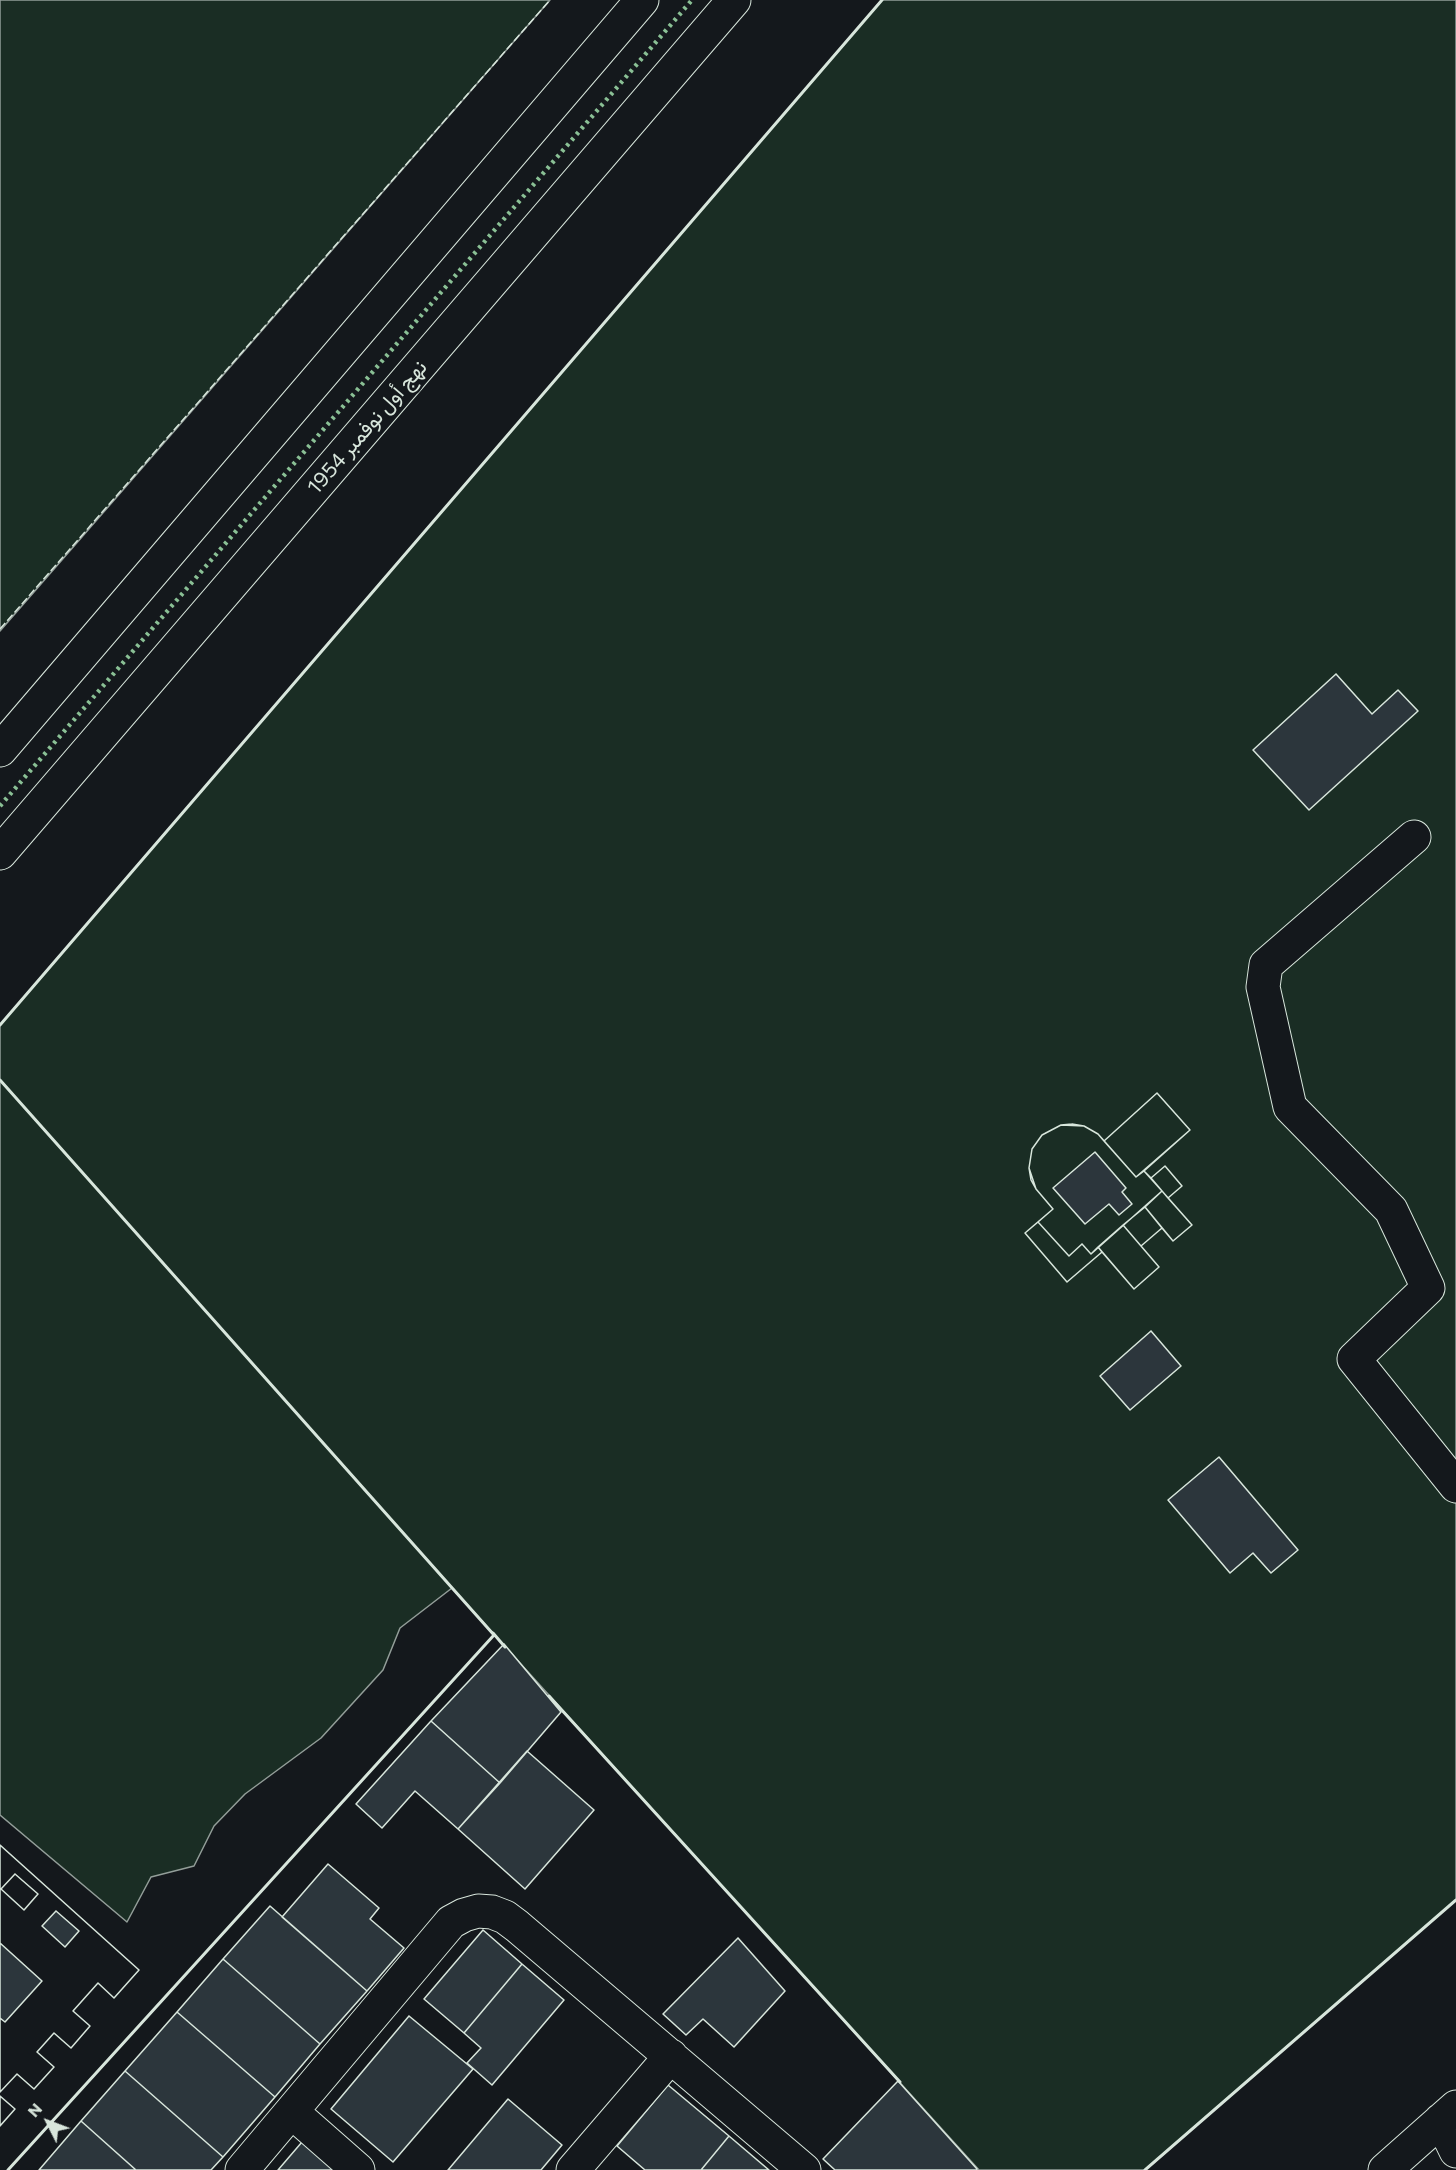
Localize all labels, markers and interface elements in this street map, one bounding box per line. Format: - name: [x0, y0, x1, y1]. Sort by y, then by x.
- street label: نهج أول نوفمبر 1954: [302, 355, 432, 499]
- north arrow: [18, 2092, 78, 2152]
- text: N: [23, 2099, 45, 2120]

